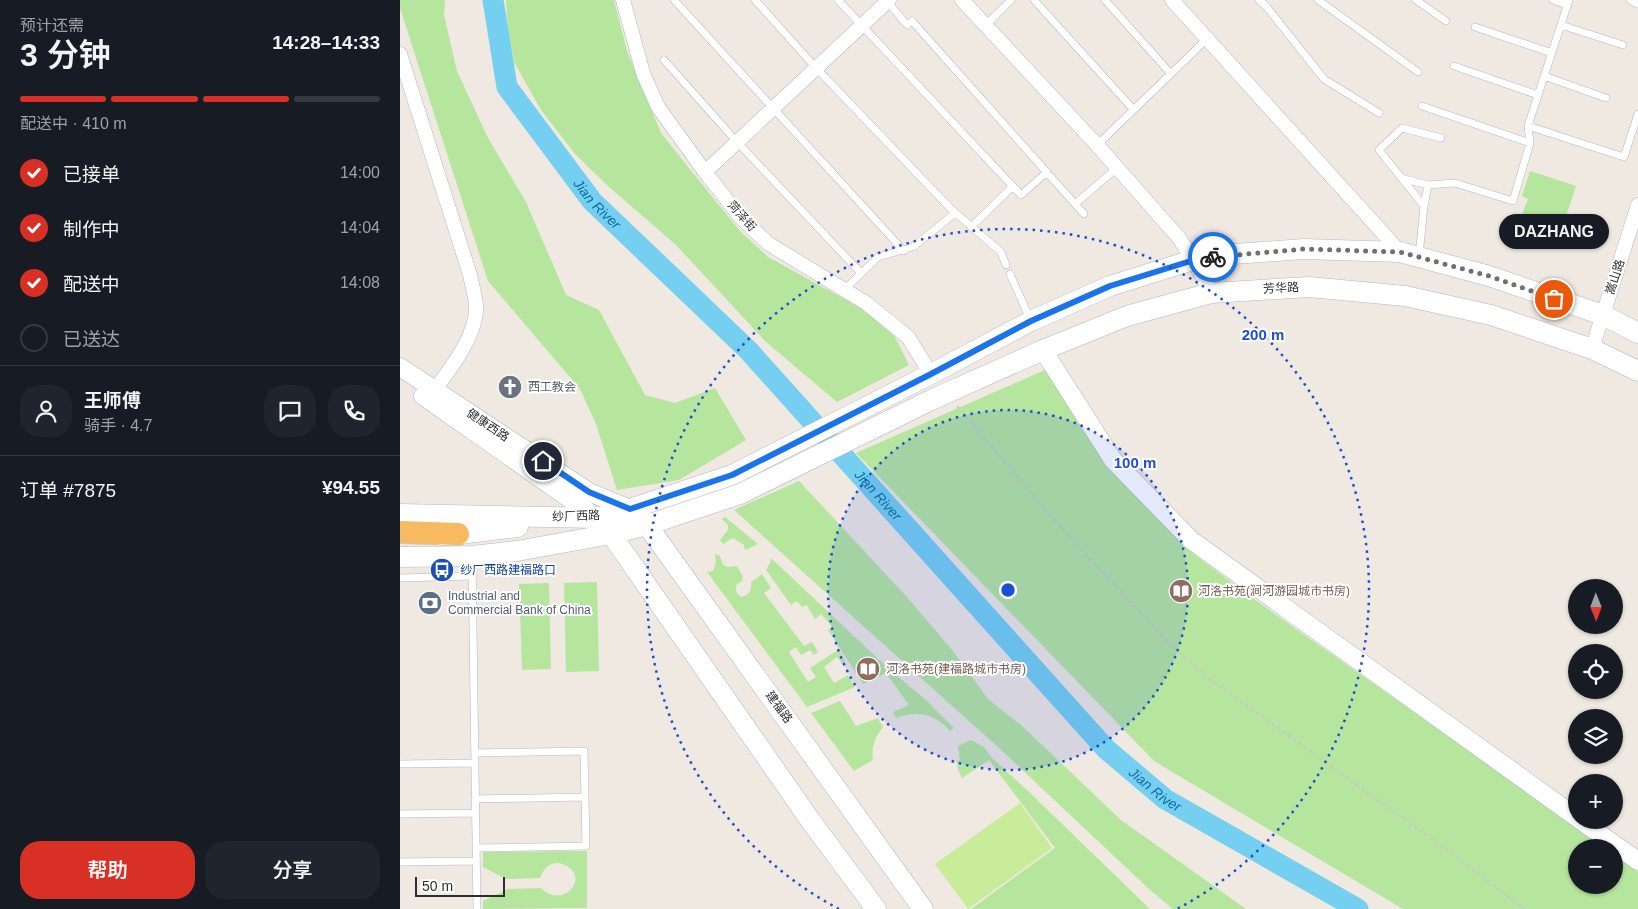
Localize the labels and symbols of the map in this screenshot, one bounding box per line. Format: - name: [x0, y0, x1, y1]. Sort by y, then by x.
- water label: Jian River: [570, 175, 625, 233]
- street label: 菏泽街: [725, 198, 759, 234]
- callout: DAZHANG: [1499, 214, 1609, 249]
- courier: [1188, 232, 1238, 282]
- street label: 嵩山路: [1603, 258, 1627, 296]
- pin: [1533, 278, 1575, 320]
- street label: 芳华路: [1263, 280, 1299, 296]
- text: 200 m: [1242, 326, 1284, 343]
- church icon: 西工教会: [497, 374, 523, 400]
- place label: 西工教会: [528, 380, 576, 394]
- street label: 健康西路: [464, 406, 512, 444]
- pin: [522, 440, 564, 482]
- text: 100 m: [1114, 454, 1156, 471]
- water label: Jian River: [851, 466, 906, 525]
- street label: 纱厂西路: [552, 508, 600, 524]
- bus stop icon: 纱厂西路建福路口: [429, 557, 455, 583]
- place label: 纱厂西路建福路口: [460, 563, 556, 577]
- library icon: 河洛书苑(涧河游园城市书房): [1168, 578, 1194, 604]
- north arrow: [1568, 579, 1622, 634]
- centre of rings: [999, 581, 1017, 599]
- place label: 河洛书苑(涧河游园城市书房): [1198, 584, 1350, 598]
- place label: Industrial and Commercial Bank of China: [448, 589, 591, 617]
- bank icon: Industrial and Commercial Bank of China: [417, 590, 443, 616]
- library icon: 河洛书苑(建福路城市书房): [855, 656, 881, 682]
- place label: 河洛书苑(建福路城市书房): [886, 662, 1026, 676]
- street label: 建福路: [763, 688, 795, 726]
- water label: Jian River: [1125, 763, 1186, 815]
- scale bar: [415, 874, 505, 897]

